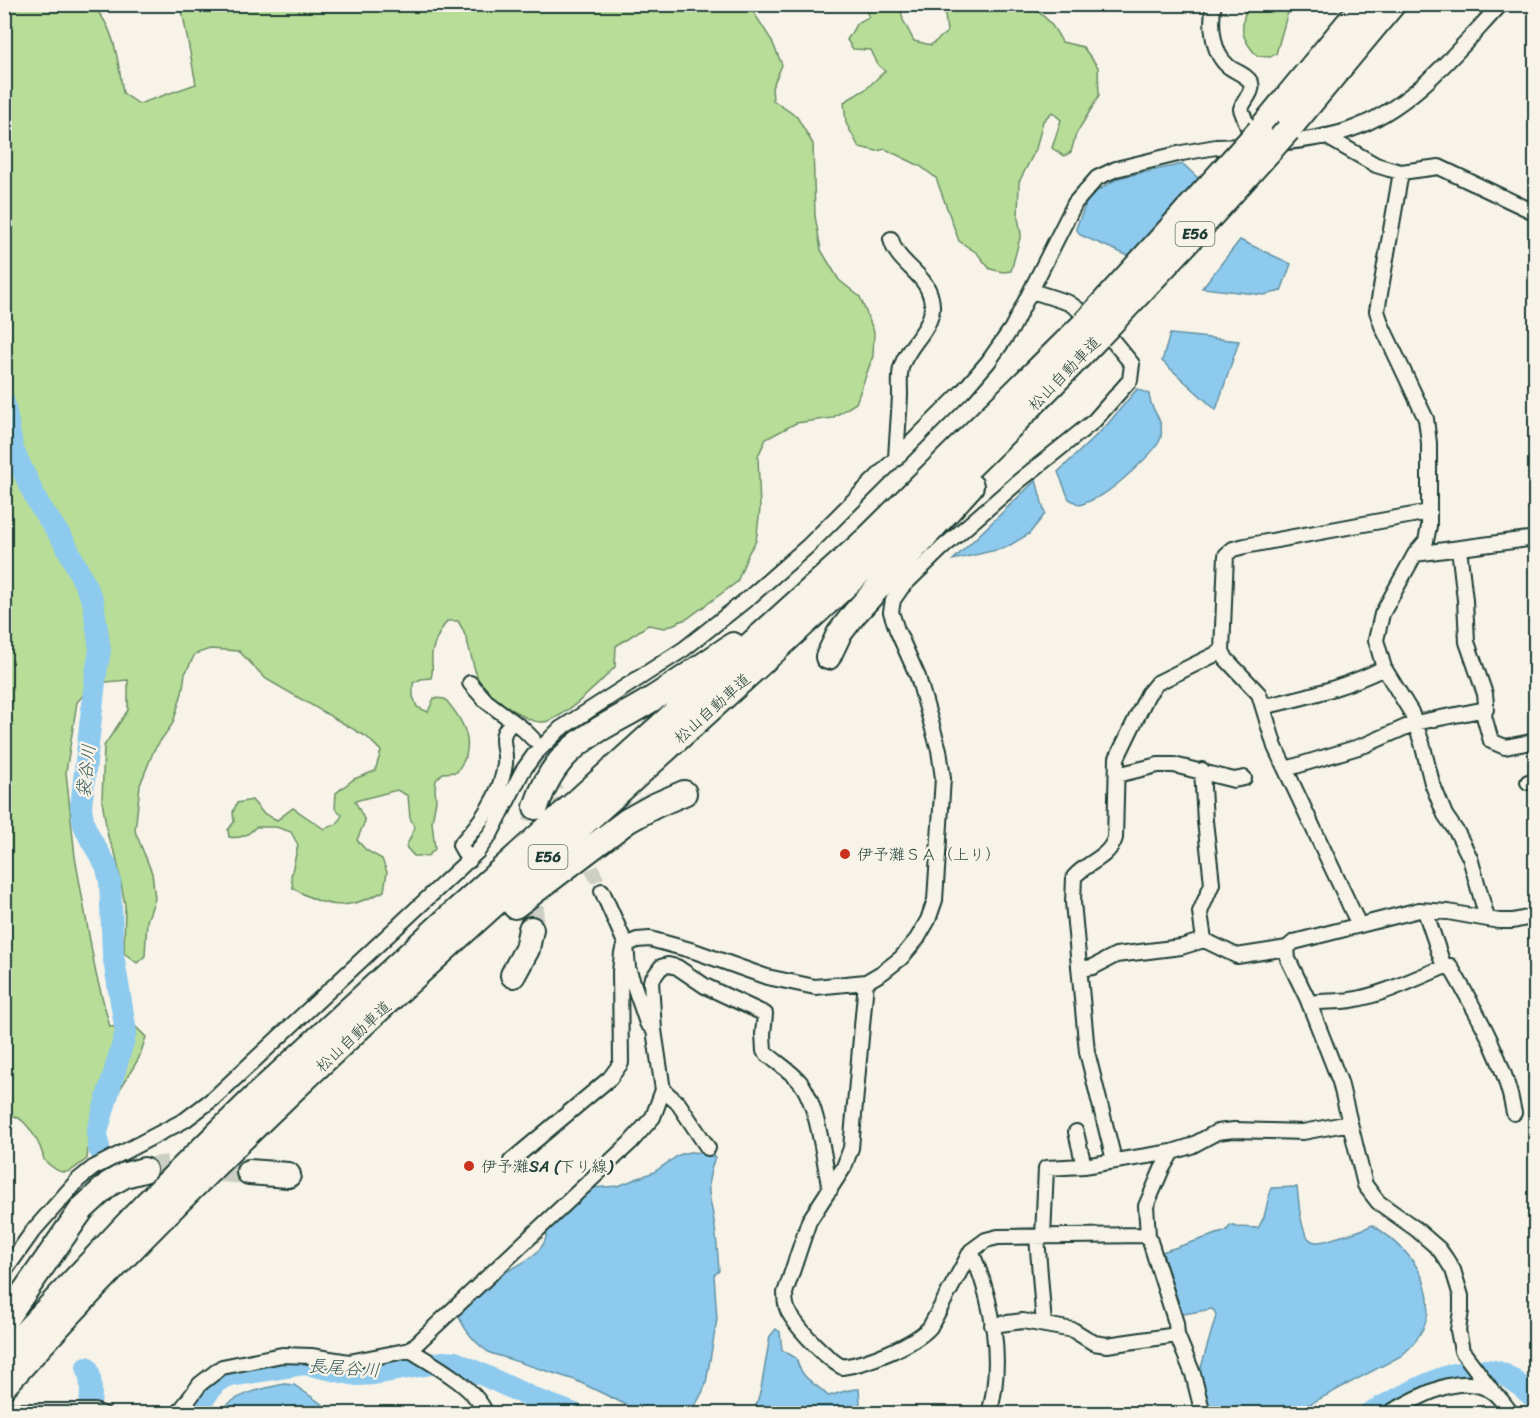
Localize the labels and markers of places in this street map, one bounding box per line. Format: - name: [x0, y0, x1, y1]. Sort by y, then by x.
- place label: 伊予灘ＳＡ（上り）: [857, 840, 1001, 869]
- marker: 伊予灘ＳＡ（上り）: [838, 847, 852, 861]
- place label: 伊予灘SA (下り線): [481, 1152, 614, 1181]
- marker: 伊予灘SA (下り線): [462, 1159, 476, 1173]

